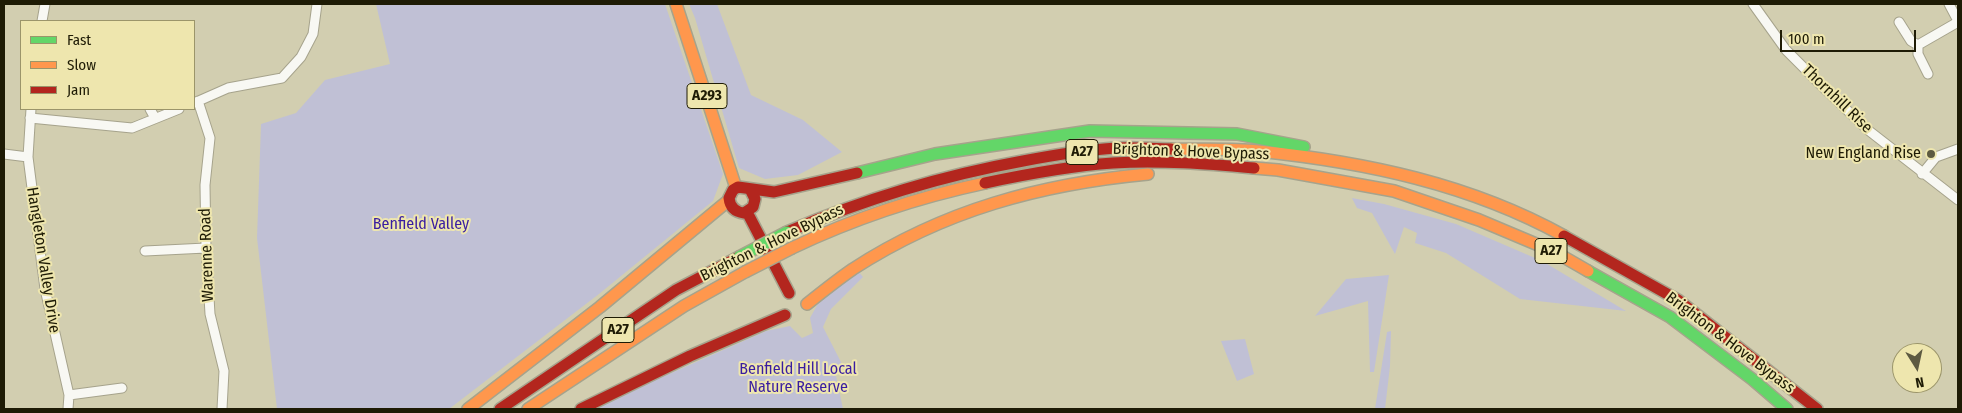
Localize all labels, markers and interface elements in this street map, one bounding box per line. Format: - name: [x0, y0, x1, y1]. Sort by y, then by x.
- legend: [20, 20, 195, 110]
- scale bar: [1782, 20, 1918, 52]
- text: 100 m: [1788, 30, 1825, 48]
- text: Fast: [67, 31, 91, 49]
- text: Slow: [67, 56, 96, 74]
- street label: Thornhill Rise: [1798, 61, 1876, 137]
- text: Jam: [67, 81, 90, 99]
- road number: A293: [687, 84, 727, 108]
- road number: A27: [1066, 140, 1098, 164]
- street label: Brighton & Hove Bypass: [1112, 140, 1270, 164]
- place label: New England Rise: [1806, 144, 1921, 164]
- marker: New England Rise: [1925, 148, 1937, 160]
- street label: Hangleton Valley Drive: [22, 186, 64, 334]
- street label: Brighton & Hove Bypass: [697, 200, 847, 286]
- street label: Warenne Road: [196, 208, 218, 302]
- park label: Benfield Valley: [373, 215, 469, 235]
- road number: A27: [1535, 238, 1567, 264]
- street label: Brighton & Hove Bypass: [1662, 288, 1798, 398]
- road number: A27: [602, 318, 634, 342]
- north arrow: [1892, 343, 1942, 393]
- park label: Benfield Hill Local Nature Reserve: [739, 360, 857, 398]
- text: N: [1914, 373, 1925, 391]

